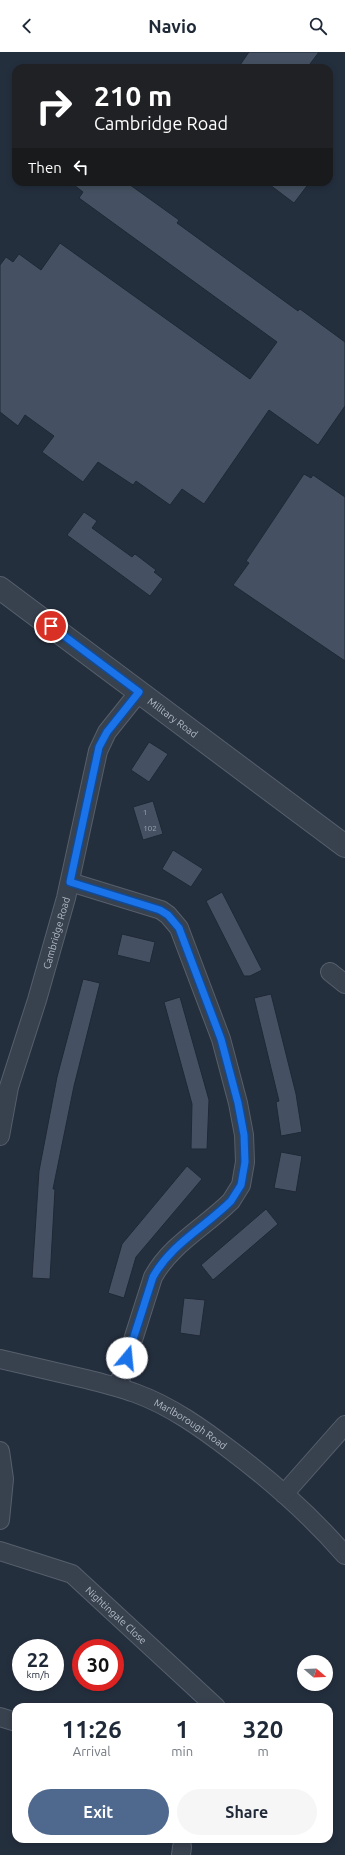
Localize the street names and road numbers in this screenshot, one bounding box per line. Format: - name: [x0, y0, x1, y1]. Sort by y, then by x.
- street label: Military Road: [146, 696, 200, 740]
- street label: Cambridge Road: [41, 896, 72, 970]
- street label: Marlborough Road: [152, 1397, 229, 1451]
- street label: Nightingale Close: [83, 1585, 149, 1646]

